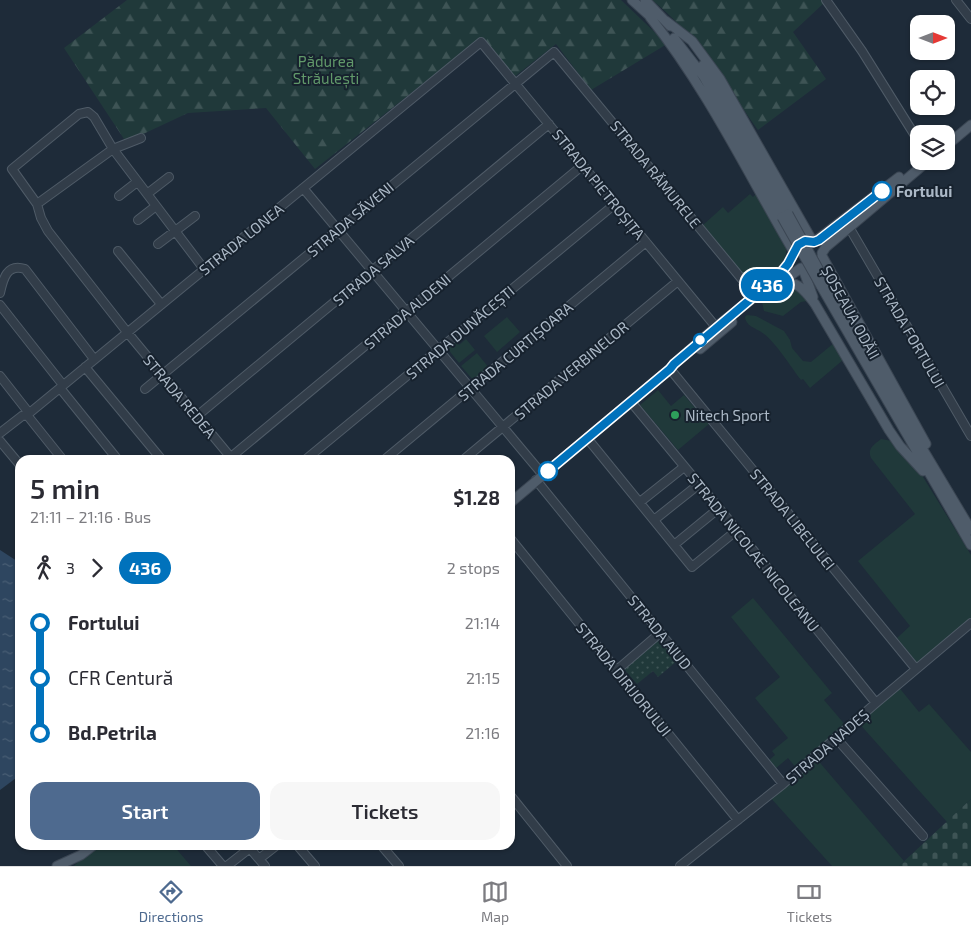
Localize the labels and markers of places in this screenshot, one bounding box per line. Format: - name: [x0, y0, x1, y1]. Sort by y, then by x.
- marker: Fortului: [872, 181, 892, 201]
- place label: Fortului: [896, 182, 952, 200]
- unlabelled marker: [693, 333, 707, 347]
- place label: Nitech Sport: [685, 406, 770, 424]
- marker: Nitech Sport: [669, 409, 681, 421]
- unlabelled marker: [538, 461, 558, 481]

